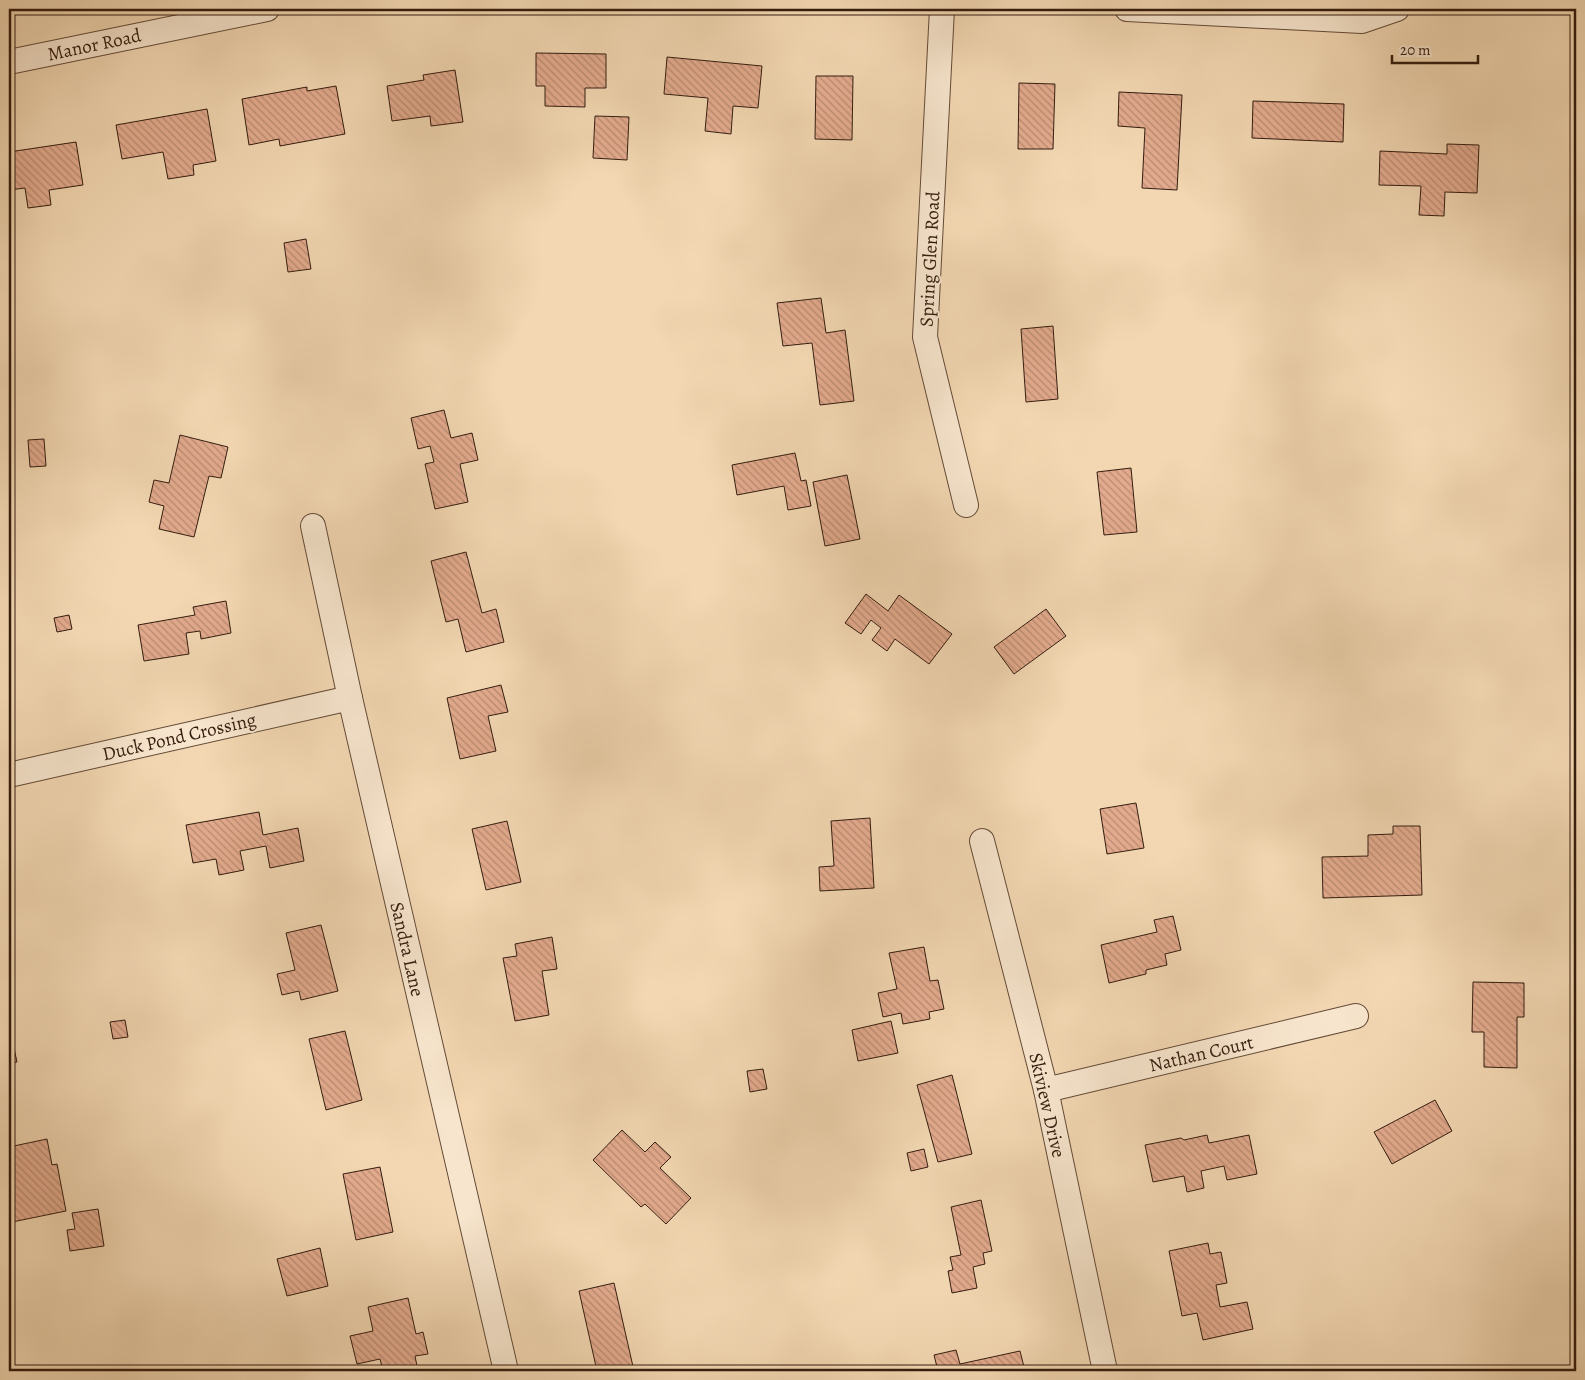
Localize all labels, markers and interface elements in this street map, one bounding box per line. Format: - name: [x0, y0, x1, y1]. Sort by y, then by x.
- street label: Manor Road: [45, 22, 144, 68]
- scale bar: [1392, 32, 1479, 64]
- text: 20 m: [1400, 40, 1431, 60]
- street label: Spring Glen Road: [913, 190, 947, 328]
- street label: Duck Pond Crossing: [100, 707, 259, 767]
- street label: Sandra Lane: [384, 899, 431, 999]
- street label: Nathan Court: [1146, 1029, 1256, 1079]
- street label: Skiview Drive: [1022, 1050, 1072, 1160]

